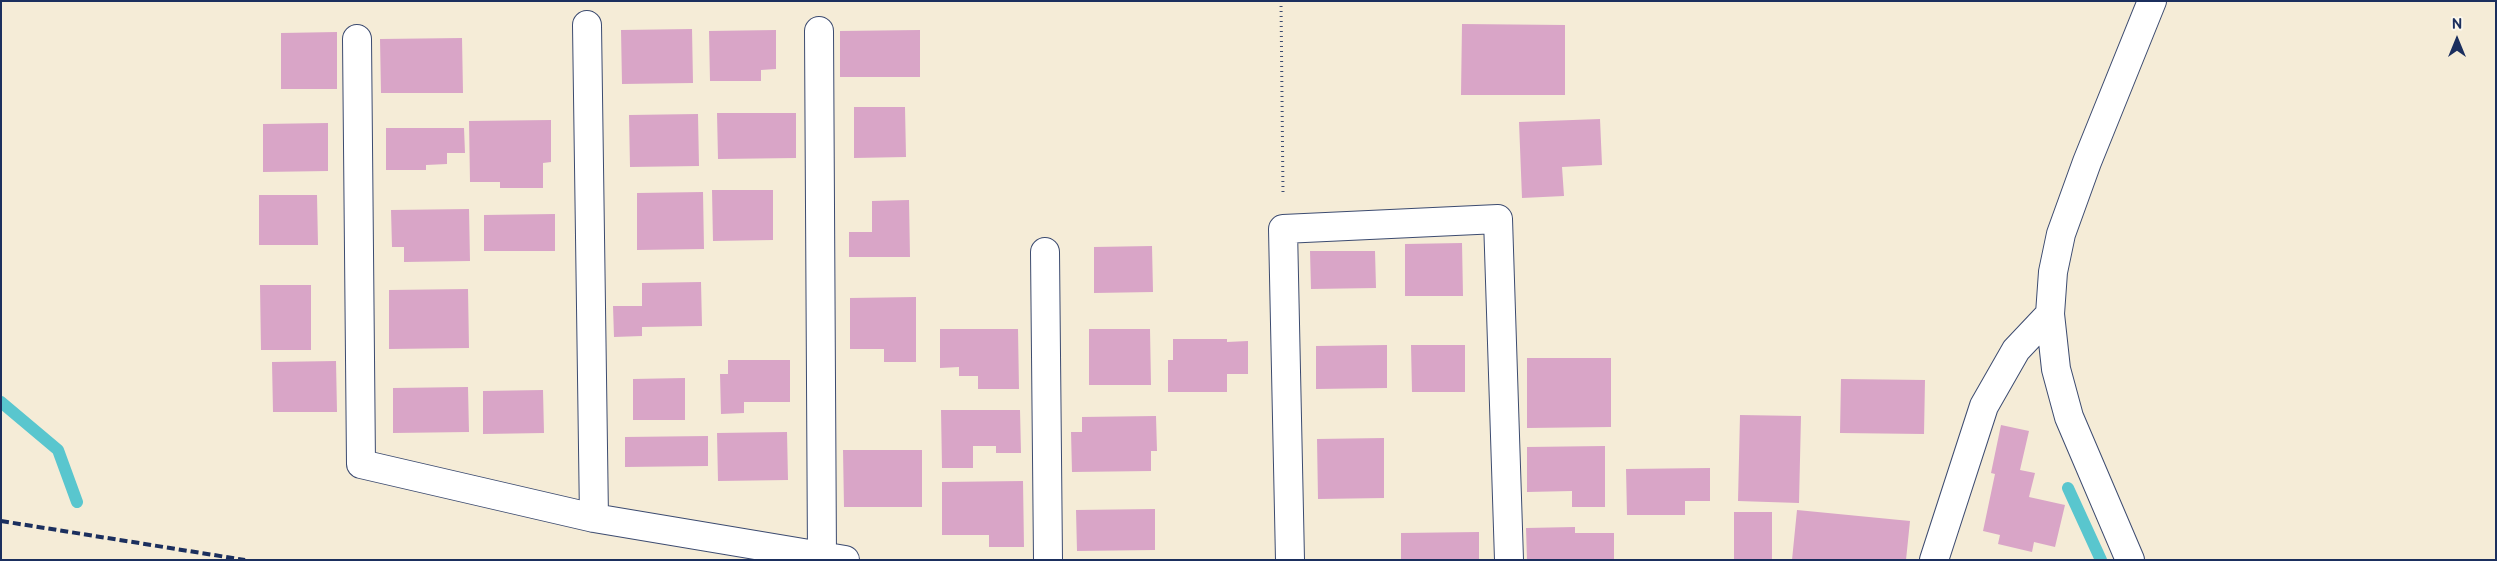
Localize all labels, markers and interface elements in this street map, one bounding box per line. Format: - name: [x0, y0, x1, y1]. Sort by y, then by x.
- north arrow: [2432, 15, 2482, 65]
- text: N: [2452, 16, 2462, 33]

